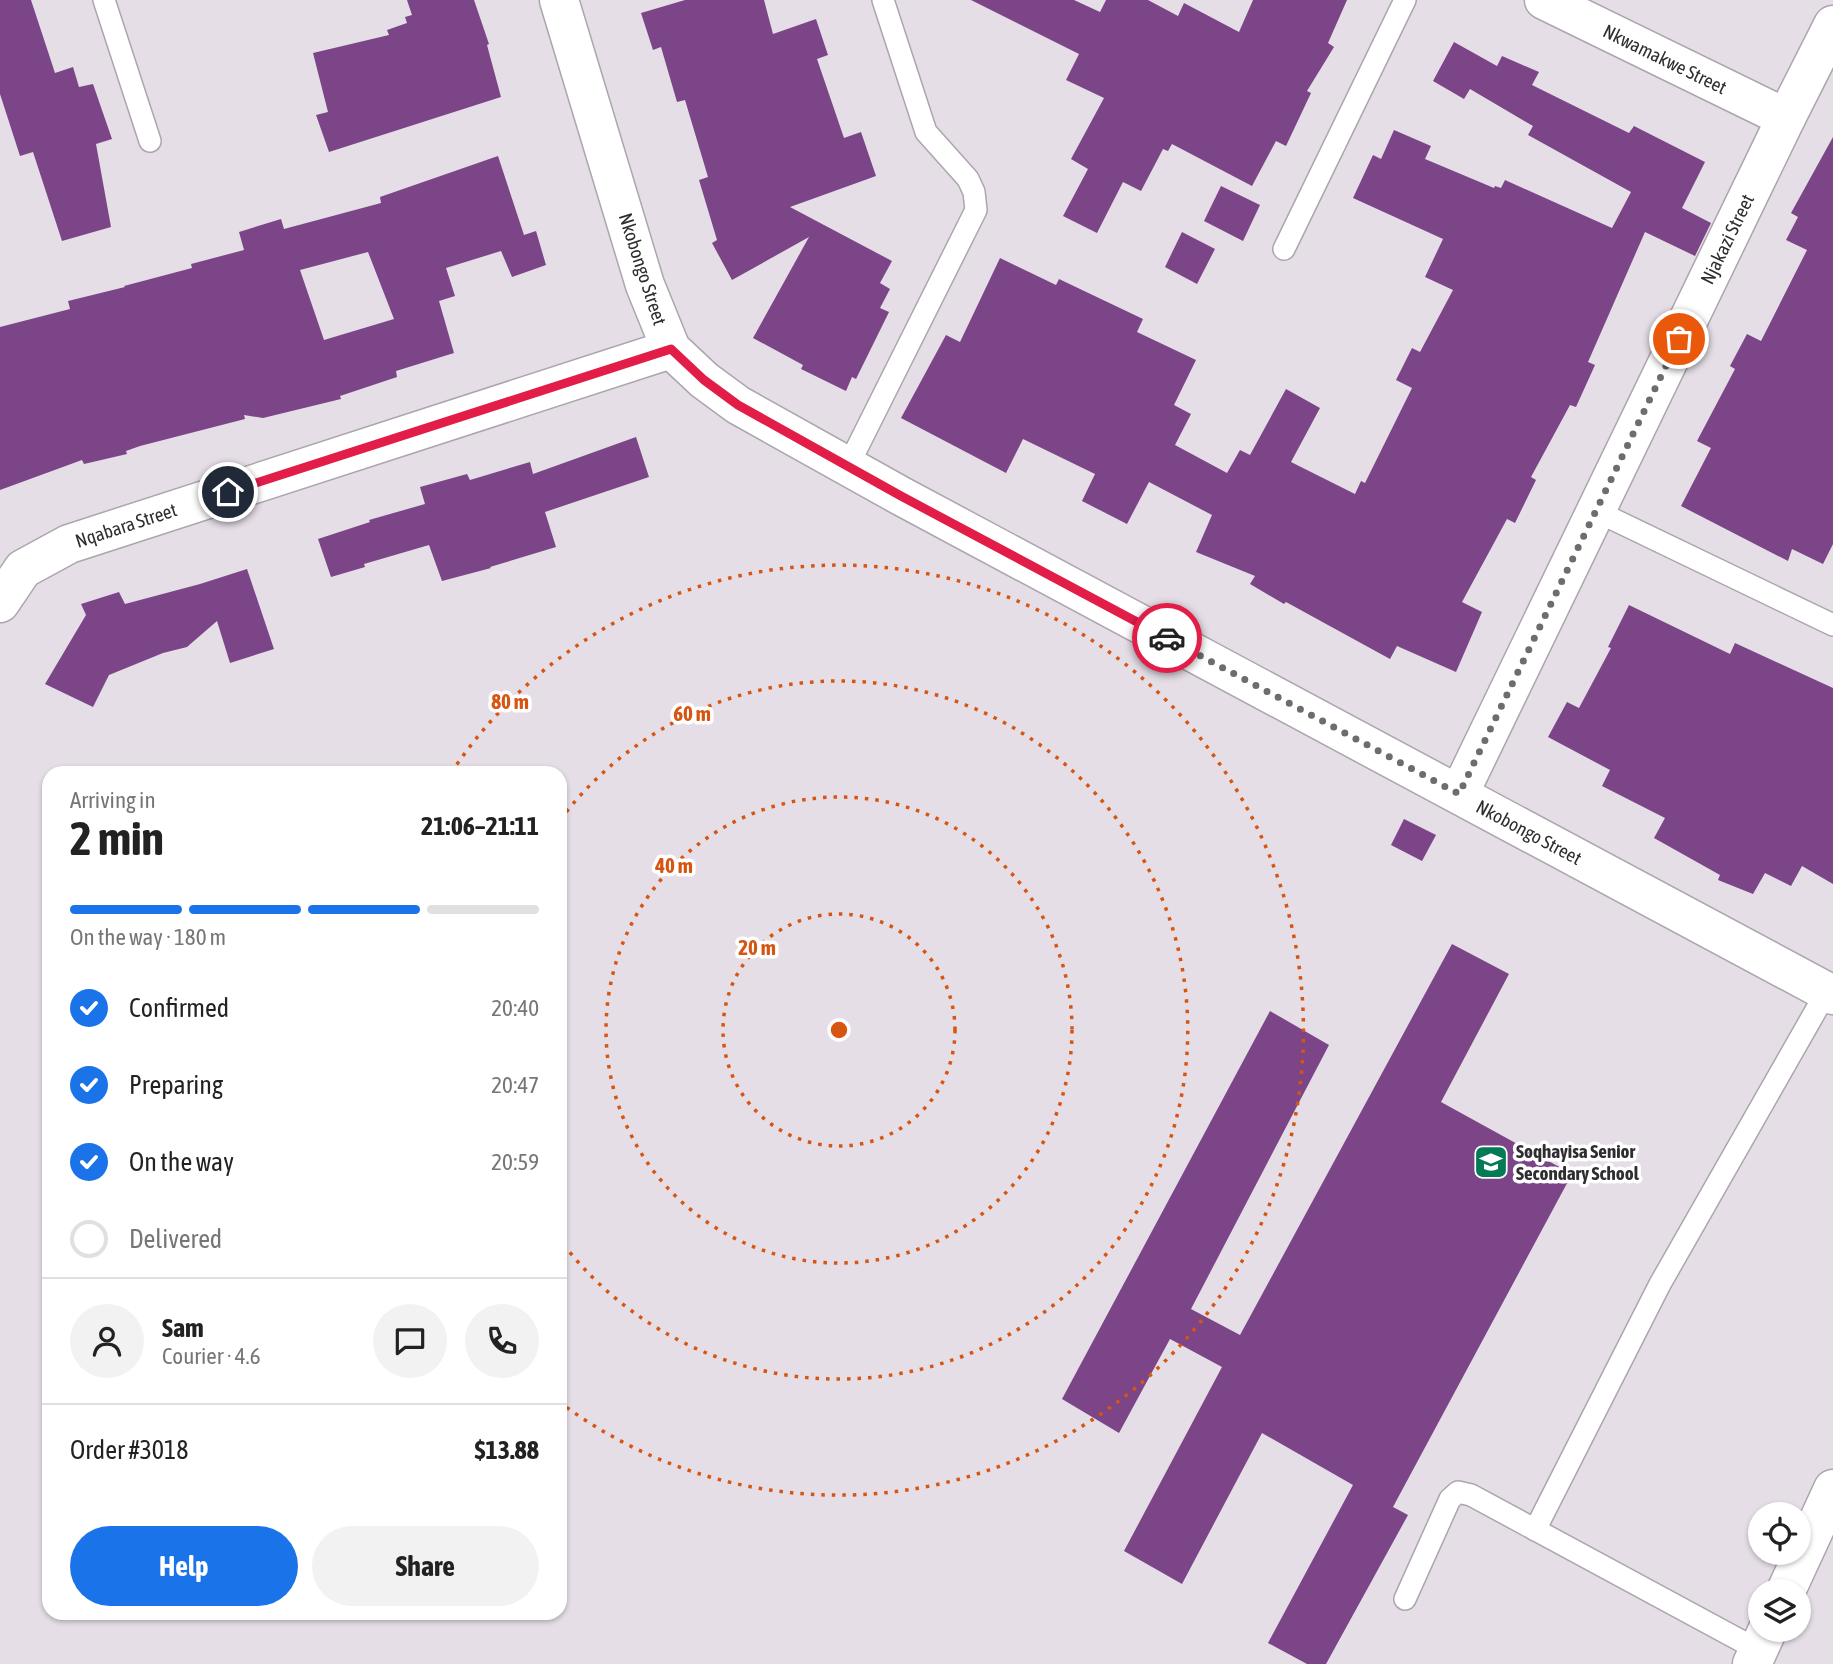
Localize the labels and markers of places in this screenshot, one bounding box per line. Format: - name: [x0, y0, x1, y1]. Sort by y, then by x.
- pin: [1649, 309, 1709, 369]
- pin: [198, 462, 258, 522]
- centre of rings: [827, 1018, 851, 1042]
- place label: Soqhayisa Senior Secondary School: [1516, 1140, 1640, 1184]
- school or university icon: Soqhayisa Senior Secondary School: [1472, 1143, 1510, 1181]

